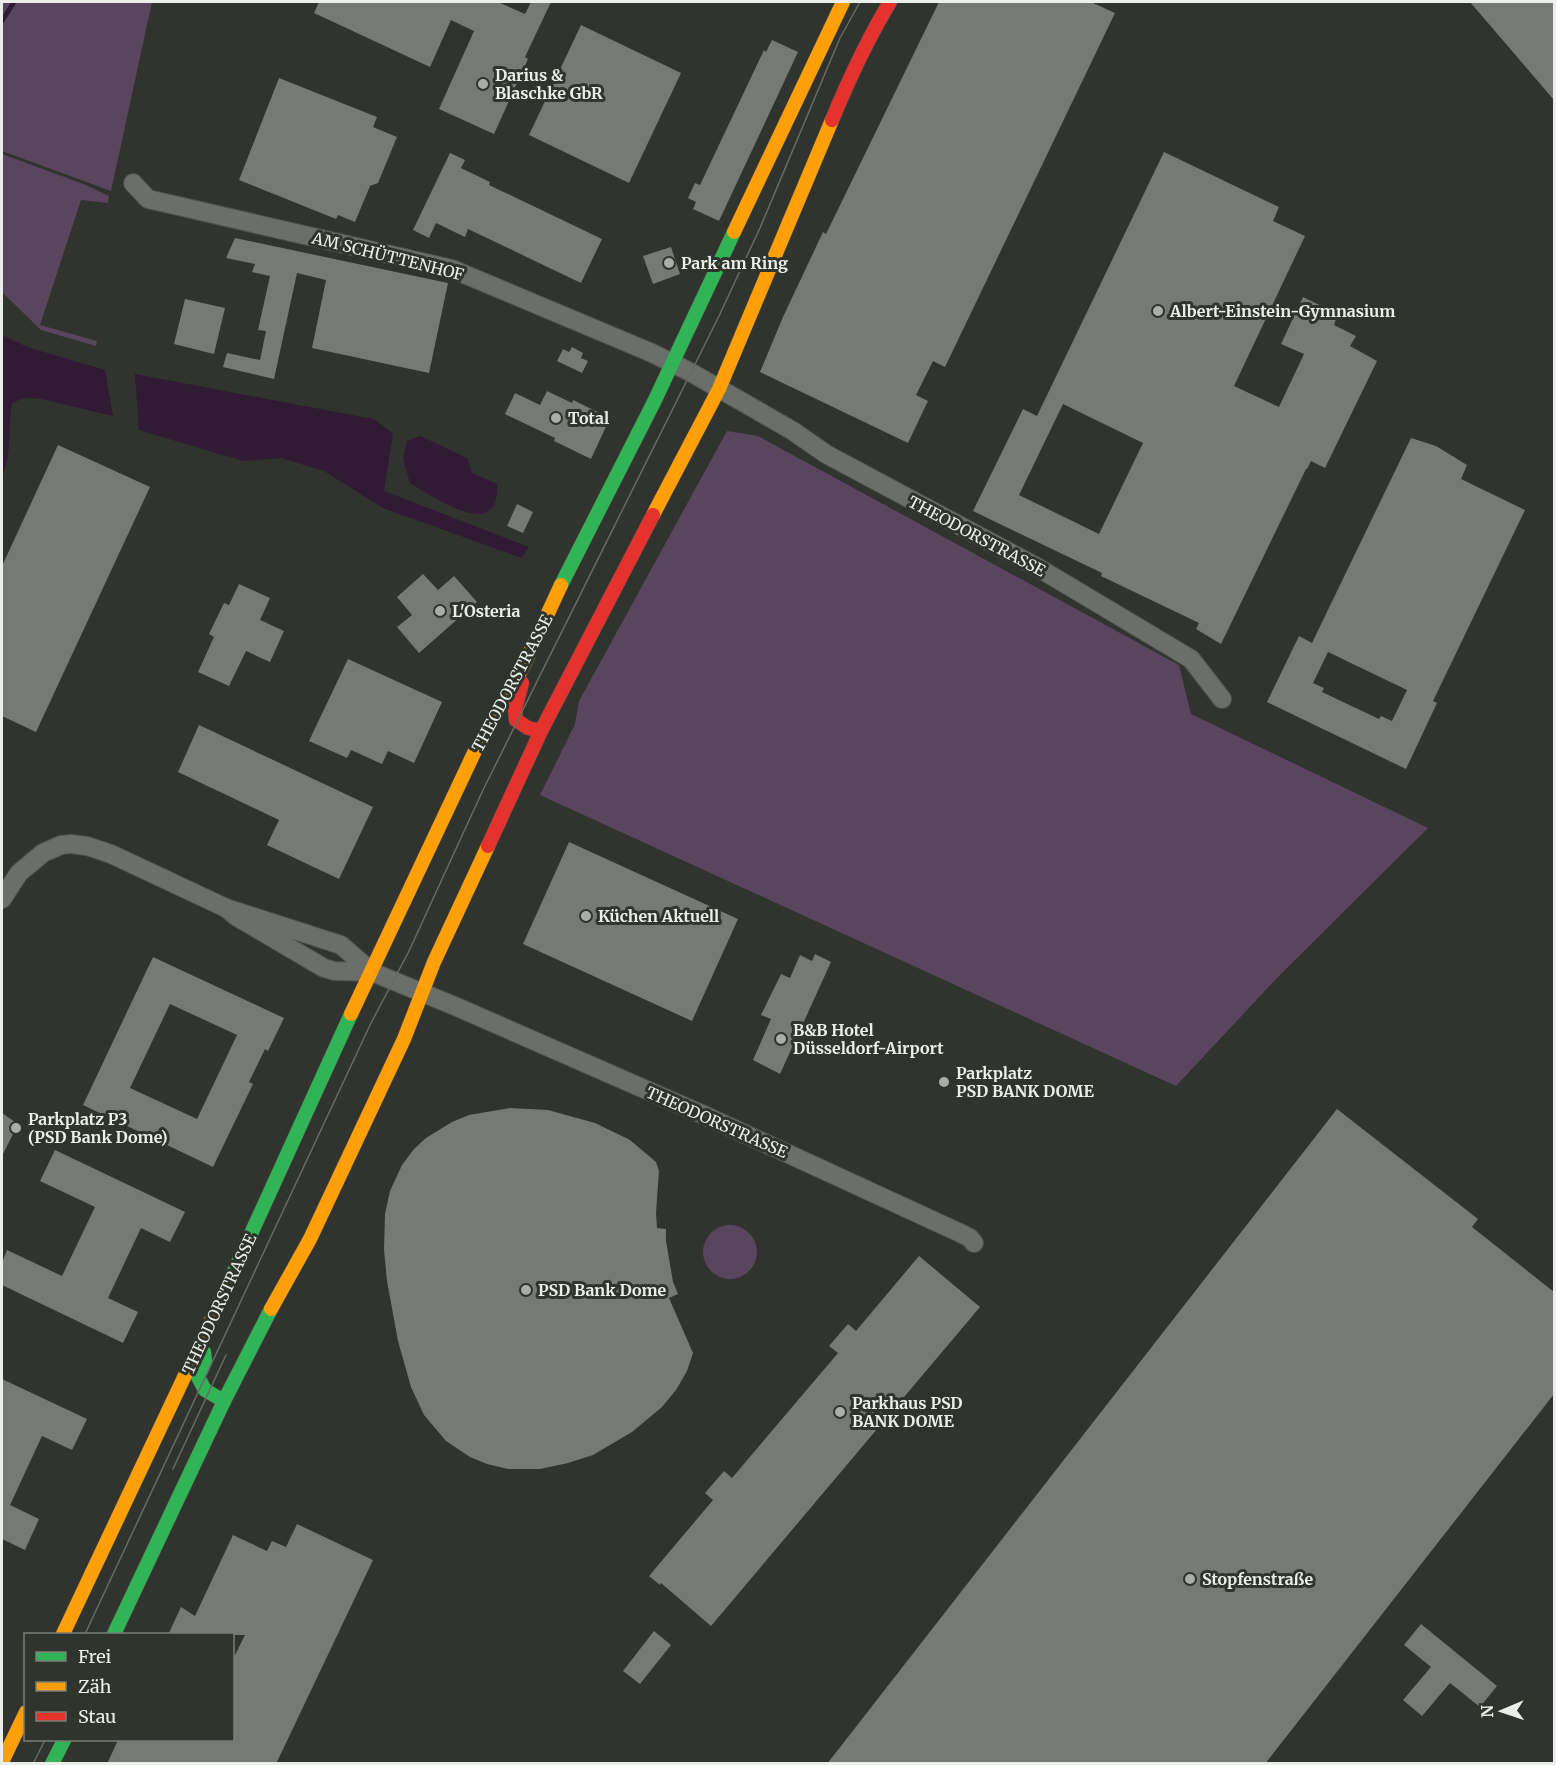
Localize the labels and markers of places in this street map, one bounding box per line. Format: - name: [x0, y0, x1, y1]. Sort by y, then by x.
- place label: Darius & Blaschke GbR: [495, 65, 603, 103]
- marker: Darius & Blaschke GbR: [476, 77, 490, 91]
- place label: Park am Ring: [681, 253, 788, 273]
- marker: Park am Ring: [662, 256, 676, 270]
- place label: Albert-Einstein-Gymnasium: [1169, 301, 1395, 321]
- marker: Albert-Einstein-Gymnasium: [1151, 304, 1165, 318]
- place label: Total: [568, 408, 609, 428]
- marker: Total: [549, 411, 563, 425]
- place label: L'Osteria: [452, 601, 520, 621]
- marker: L'Osteria: [433, 604, 447, 618]
- place label: Küchen Aktuell: [598, 906, 719, 926]
- marker: Küchen Aktuell: [579, 909, 593, 923]
- place label: B&B Hotel Düsseldorf-Airport: [793, 1020, 944, 1058]
- marker: B&B Hotel Düsseldorf-Airport: [774, 1032, 788, 1046]
- place label: Parkplatz PSD BANK DOME: [956, 1063, 1094, 1101]
- marker: Parkplatz PSD BANK DOME: [937, 1075, 951, 1089]
- place label: Parkplatz P3 (PSD Bank Dome): [28, 1109, 168, 1147]
- marker: Parkplatz P3 (PSD Bank Dome): [9, 1121, 23, 1135]
- place label: PSD Bank Dome: [538, 1280, 667, 1300]
- marker: PSD Bank Dome: [519, 1283, 533, 1297]
- place label: Parkhaus PSD BANK DOME: [852, 1393, 963, 1431]
- marker: Parkhaus PSD BANK DOME: [833, 1405, 847, 1419]
- place label: Stopfenstraße: [1202, 1569, 1314, 1589]
- marker: Stopfenstraße: [1183, 1572, 1197, 1586]

